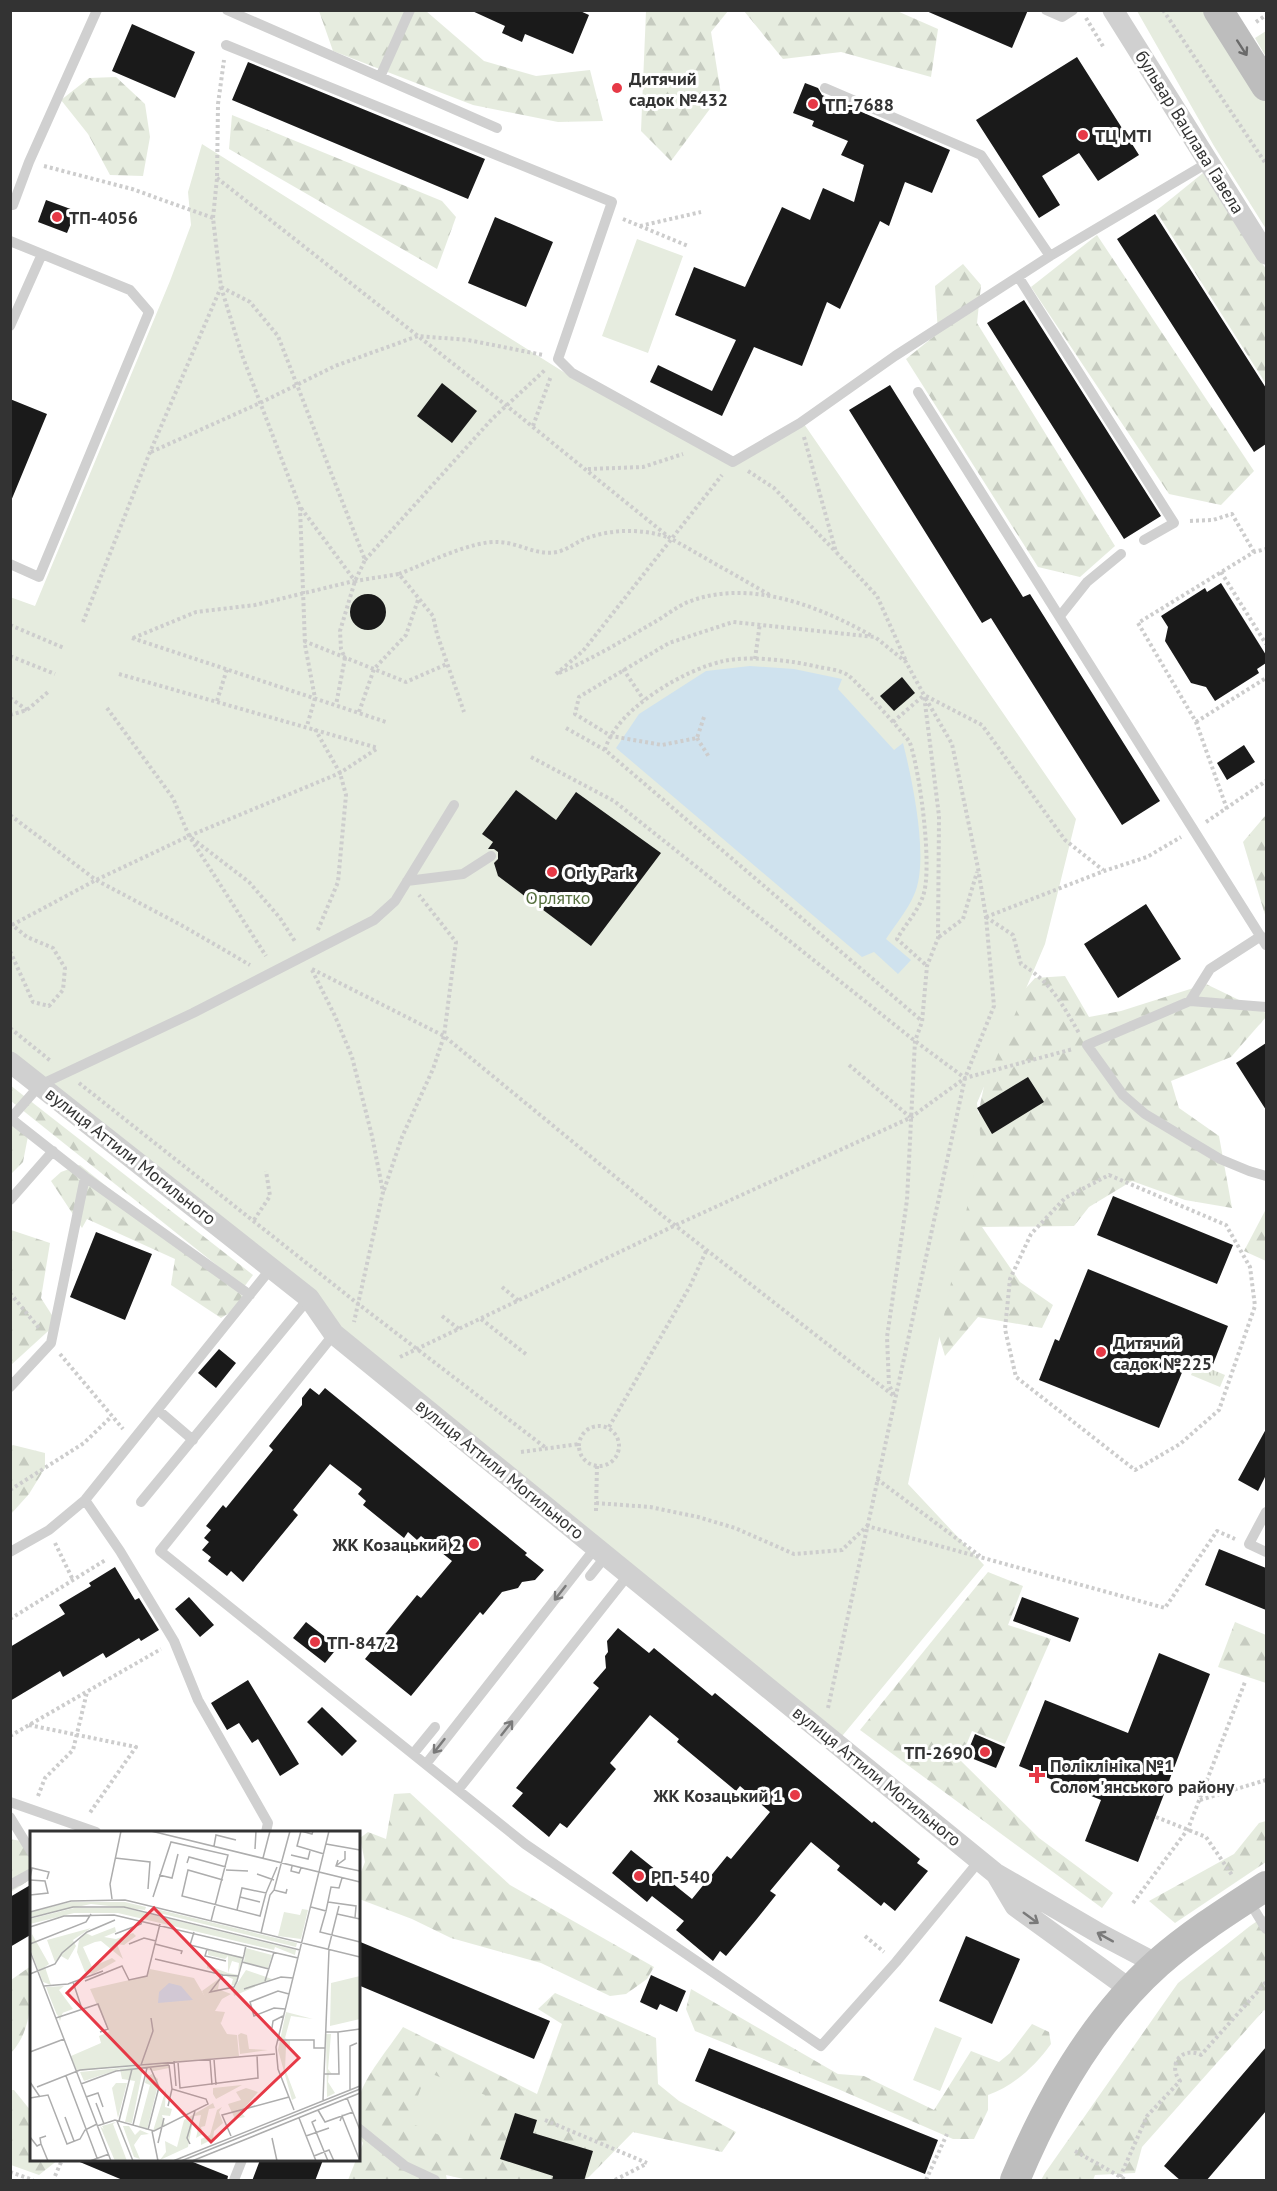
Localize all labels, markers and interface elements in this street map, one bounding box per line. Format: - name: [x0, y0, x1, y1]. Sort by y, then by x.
- one-way arrow: [1237, 39, 1249, 56]
- street label: бульвар Вацлава Гавела: [1130, 46, 1250, 218]
- place label: Дитячий садок №432: [629, 67, 728, 111]
- marker: Дитячий садок №432: [610, 81, 624, 95]
- place label: ТП-7688: [825, 93, 894, 116]
- marker: ТП-7688: [806, 97, 820, 111]
- place label: ТЦ MTI: [1095, 124, 1152, 147]
- marker: ТЦ MTI: [1076, 128, 1090, 142]
- place label: ТП-4056: [69, 206, 138, 229]
- marker: ТП-4056: [50, 210, 64, 224]
- place label: Orly Park: [564, 861, 634, 884]
- marker: Orly Park: [545, 865, 559, 879]
- park label: Орлятко: [526, 886, 590, 909]
- street label: вулиця Аттили Могильного: [41, 1082, 221, 1230]
- place label: Дитячий садок №225: [1113, 1331, 1212, 1375]
- marker: Дитячий садок №225: [1094, 1345, 1108, 1359]
- street label: вулиця Аттили Могильного: [411, 1394, 589, 1544]
- place label: ЖК Козацький 2: [331, 1533, 462, 1556]
- marker: ЖК Козацький 2: [467, 1537, 481, 1551]
- one-way arrow: [553, 1585, 566, 1601]
- place label: ТП-8472: [327, 1631, 396, 1654]
- marker: ТП-8472: [308, 1635, 322, 1649]
- street label: вулиця Аттили Могильного: [788, 1701, 966, 1851]
- one-way arrow: [501, 1720, 514, 1736]
- one-way arrow: [433, 1738, 446, 1754]
- place label: ТП-2690: [904, 1741, 973, 1764]
- marker: ТП-2690: [978, 1745, 992, 1759]
- place label: Поліклініка №1 Солом'янського району: [1050, 1754, 1235, 1798]
- marker: Поліклініка №1 Солом'янського району: [1028, 1766, 1046, 1784]
- place label: ЖК Козацький 1: [652, 1784, 783, 1807]
- marker: ЖК Козацький 1: [788, 1788, 802, 1802]
- inset map: [30, 1831, 360, 2161]
- place label: РП-540: [651, 1865, 710, 1888]
- marker: РП-540: [632, 1869, 646, 1883]
- one-way arrow: [1022, 1912, 1038, 1924]
- one-way arrow: [1097, 1931, 1115, 1942]

